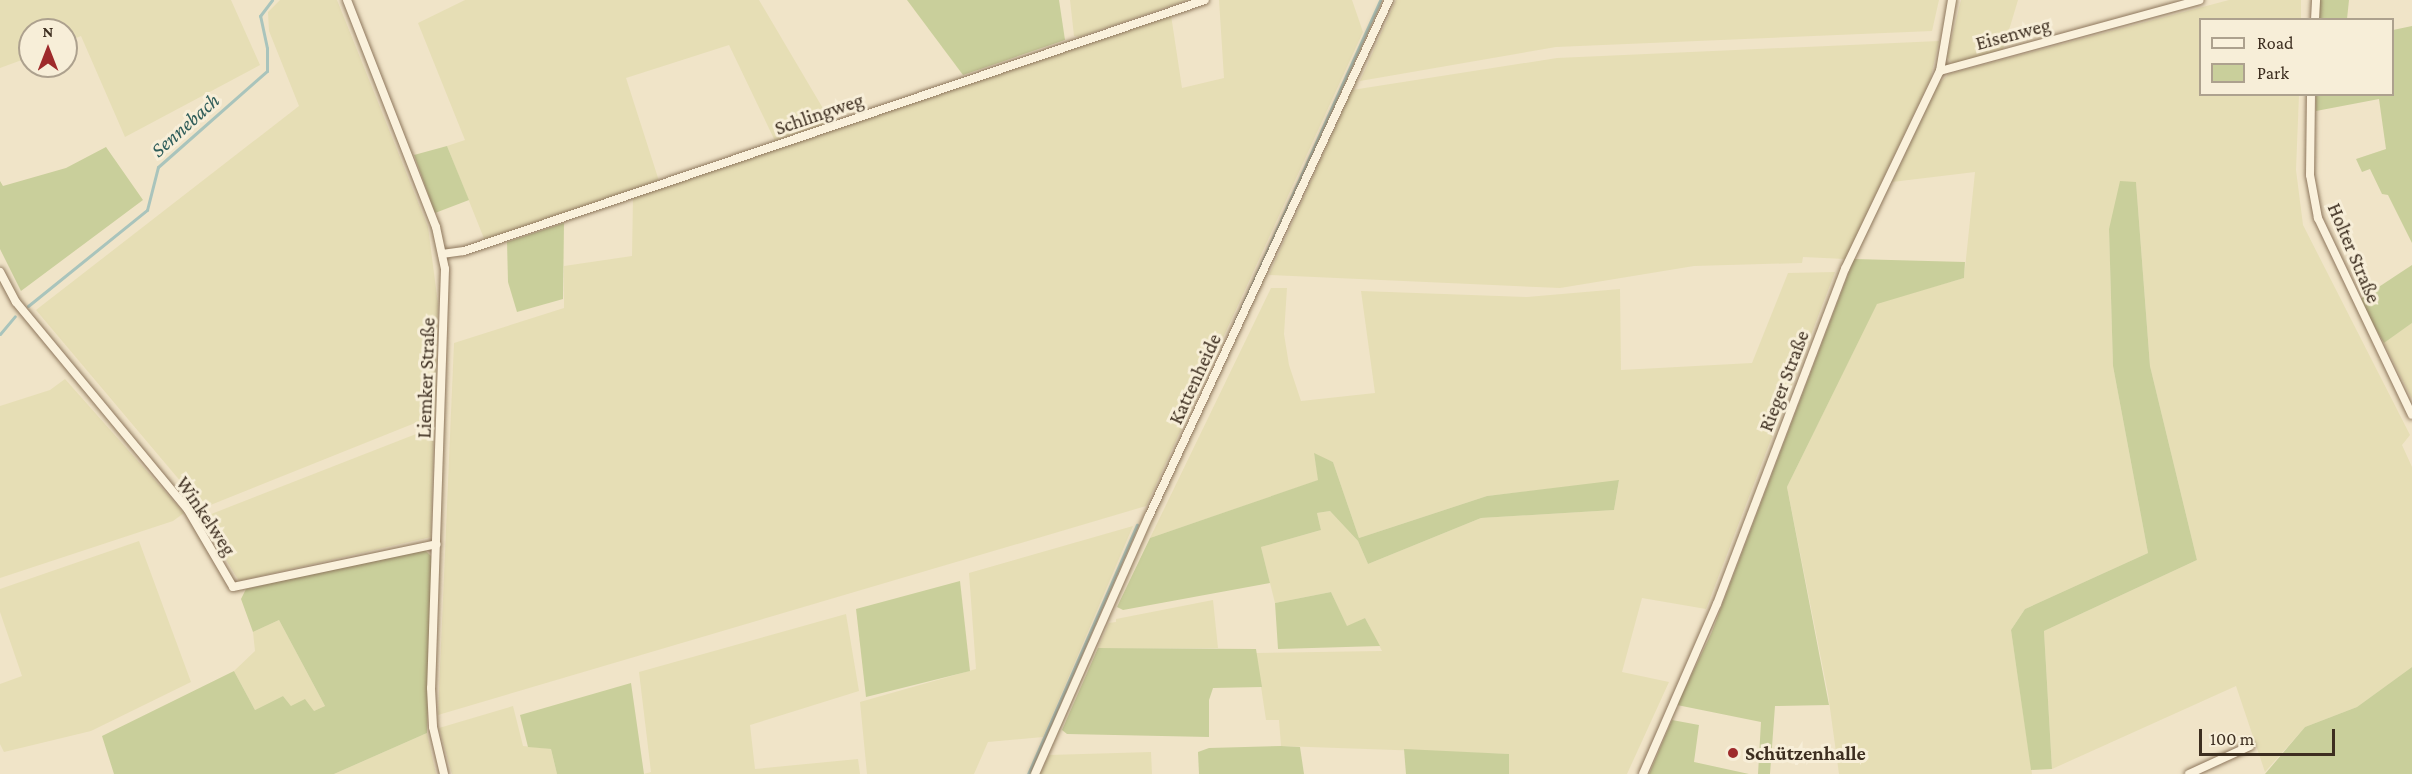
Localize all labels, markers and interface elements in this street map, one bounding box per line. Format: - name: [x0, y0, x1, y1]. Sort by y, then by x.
- street label: Eisenweg: [1973, 13, 2053, 55]
- north arrow: [18, 18, 78, 78]
- legend: [2199, 18, 2394, 96]
- text: N: [43, 23, 53, 40]
- text: Road: [2257, 33, 2294, 53]
- text: Park: [2257, 63, 2289, 83]
- water label: Sennebach: [146, 88, 224, 162]
- street label: Schlingweg: [772, 88, 866, 140]
- street label: Holter Straße: [2322, 199, 2386, 307]
- street label: Liemker Straße: [412, 317, 440, 439]
- street label: Rieger Straße: [1754, 327, 1814, 435]
- street label: Kattenheide: [1164, 330, 1226, 428]
- street label: Winkelweg: [171, 472, 241, 560]
- scale bar: [2202, 717, 2338, 755]
- text: 100 m: [2210, 729, 2254, 749]
- place label: Schützenhalle: [1745, 741, 1866, 765]
- marker: Schützenhalle: [1726, 746, 1740, 760]

